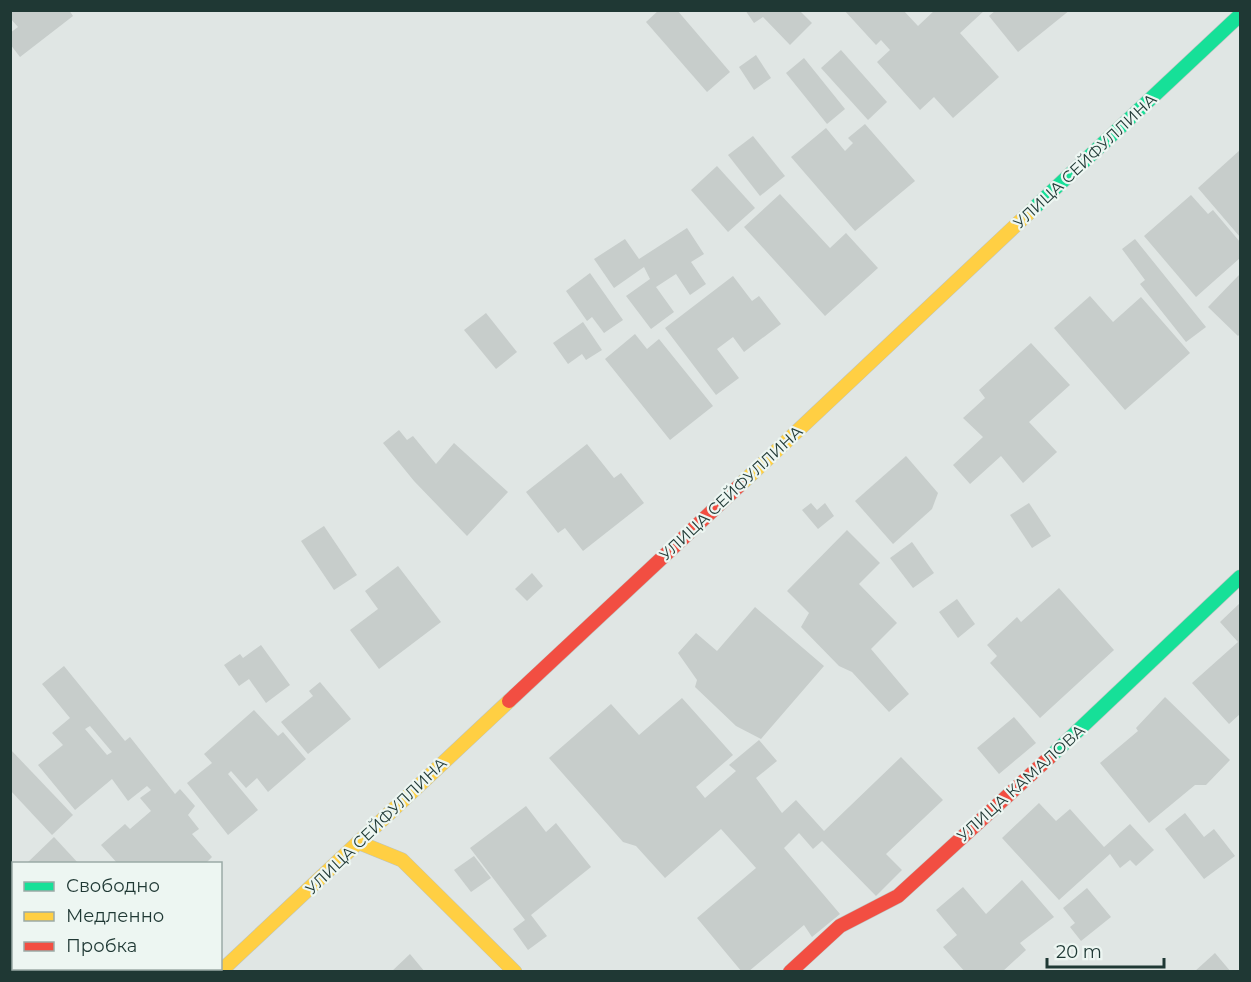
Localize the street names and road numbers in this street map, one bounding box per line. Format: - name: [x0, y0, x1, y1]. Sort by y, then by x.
- street label: УЛИЦА СЕЙФУЛЛИНА: [1009, 90, 1161, 232]
- street label: УЛИЦА СЕЙФУЛЛИНА: [655, 422, 807, 564]
- street label: УЛИЦА КАМАЛОВА: [953, 721, 1089, 845]
- street label: УЛИЦА СЕЙФУЛЛИНА: [302, 754, 451, 898]

